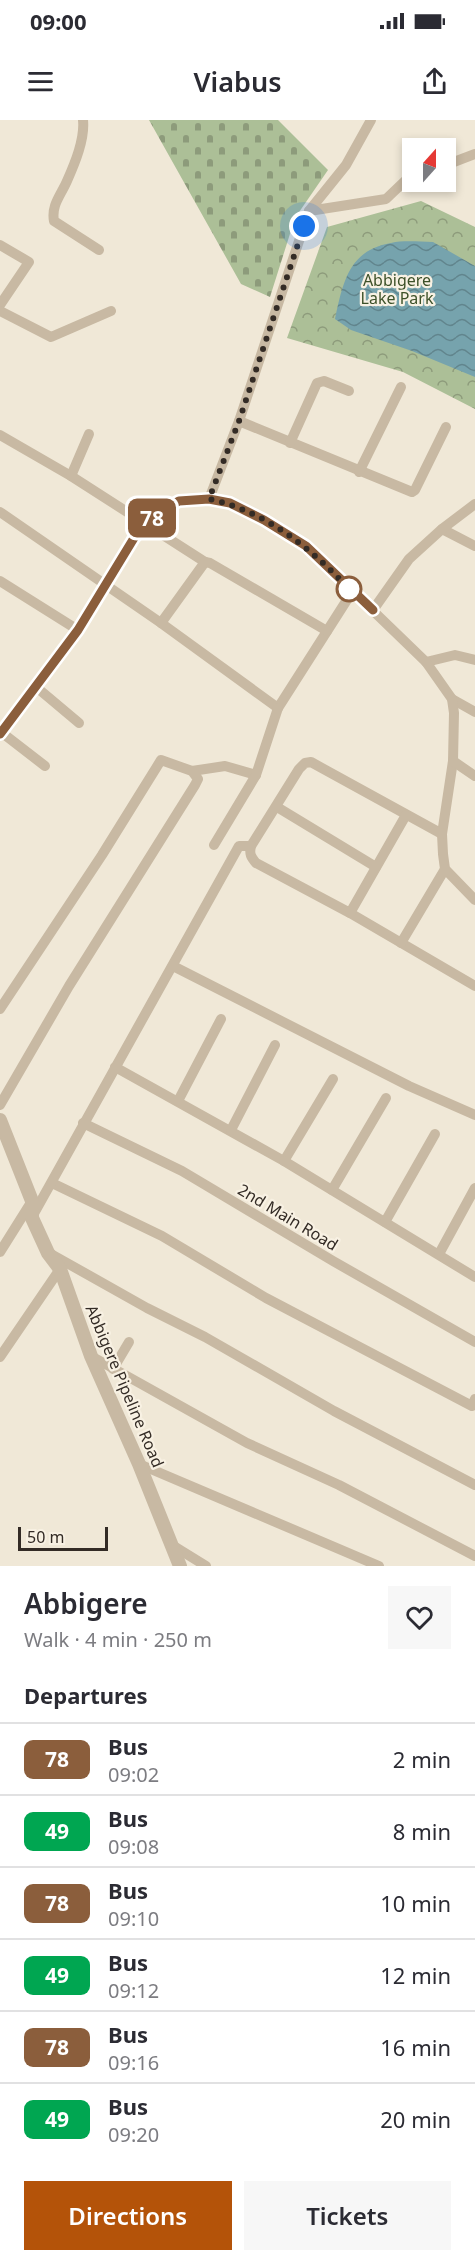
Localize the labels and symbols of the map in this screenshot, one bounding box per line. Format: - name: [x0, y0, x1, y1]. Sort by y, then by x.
- north arrow: [402, 138, 456, 192]
- your location: [289, 211, 319, 241]
- park label: Abbigere Lake Park: [361, 269, 434, 309]
- line badge: 78: [125, 498, 179, 538]
- unlabelled marker: [336, 576, 362, 602]
- street label: 2nd Main Road: [234, 1178, 342, 1256]
- street label: Abbigere Pipeline Road: [81, 1301, 169, 1471]
- scale bar: [18, 1524, 108, 1552]

